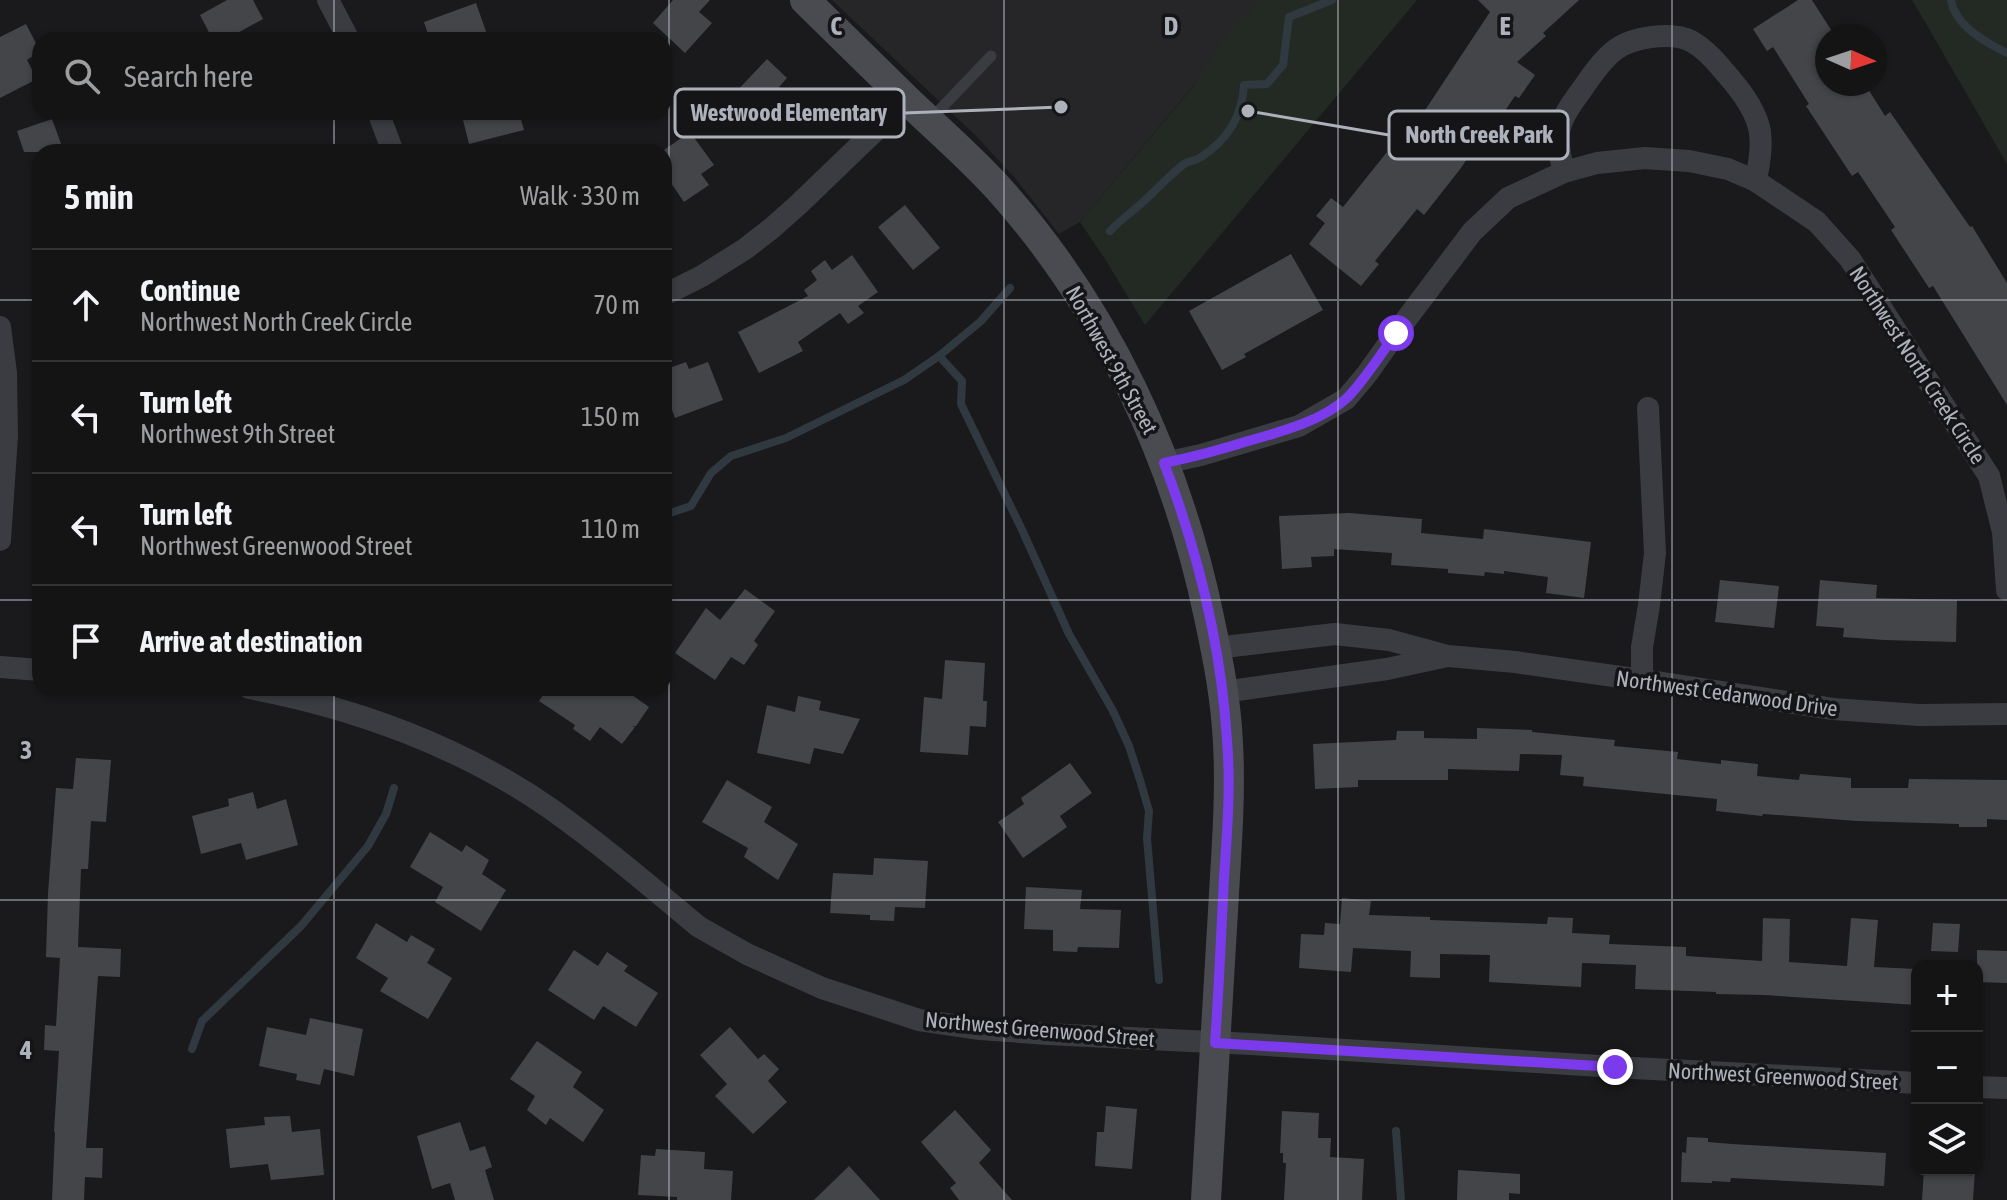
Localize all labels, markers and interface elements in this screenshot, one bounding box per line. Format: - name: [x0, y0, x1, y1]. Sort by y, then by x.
- text: C: [830, 11, 842, 41]
- text: D: [1164, 11, 1178, 41]
- text: E: [1499, 11, 1511, 41]
- north arrow: [1815, 24, 1887, 96]
- search box: [32, 32, 672, 120]
- icon: search: [60, 54, 104, 98]
- text: Search here: [124, 59, 253, 93]
- callout: Westwood Elementary: [675, 89, 904, 137]
- text: Westwood Elementary: [690, 99, 887, 126]
- callout: North Creek Park: [1389, 111, 1568, 159]
- text: North Creek Park: [1405, 121, 1553, 148]
- text: 5 min: [64, 177, 133, 216]
- text: Walk · 330 m: [520, 181, 640, 211]
- street label: Northwest North Creek Circle: [1844, 261, 1992, 469]
- text: Continue: [140, 273, 240, 307]
- street label: Northwest 9th Street: [1061, 281, 1163, 439]
- icon: ahead: [64, 283, 108, 327]
- text: 70 m: [593, 290, 640, 320]
- text: Northwest North Creek Circle: [140, 307, 412, 337]
- route start: [1378, 315, 1414, 351]
- text: Turn left: [140, 385, 232, 419]
- icon: left: [64, 395, 108, 439]
- text: 150 m: [581, 402, 640, 432]
- text: Northwest 9th Street: [140, 419, 335, 449]
- text: Turn left: [140, 497, 232, 531]
- icon: left: [64, 507, 108, 551]
- text: 110 m: [581, 514, 640, 544]
- text: Northwest Greenwood Street: [140, 531, 413, 561]
- icon: arrive: [64, 619, 108, 663]
- text: Arrive at destination: [140, 624, 362, 658]
- street label: Northwest Cedarwood Drive: [1615, 665, 1839, 721]
- text: 3: [20, 735, 32, 765]
- map controls: [1911, 960, 1983, 1176]
- button: +: [1911, 960, 1983, 1032]
- street label: Northwest Greenwood Street: [924, 1006, 1156, 1052]
- button: −: [1911, 1032, 1983, 1104]
- text: 4: [19, 1035, 32, 1065]
- route end: [1597, 1049, 1633, 1085]
- street label: Northwest Greenwood Street: [1667, 1057, 1899, 1095]
- button: layers: [1911, 1104, 1983, 1176]

